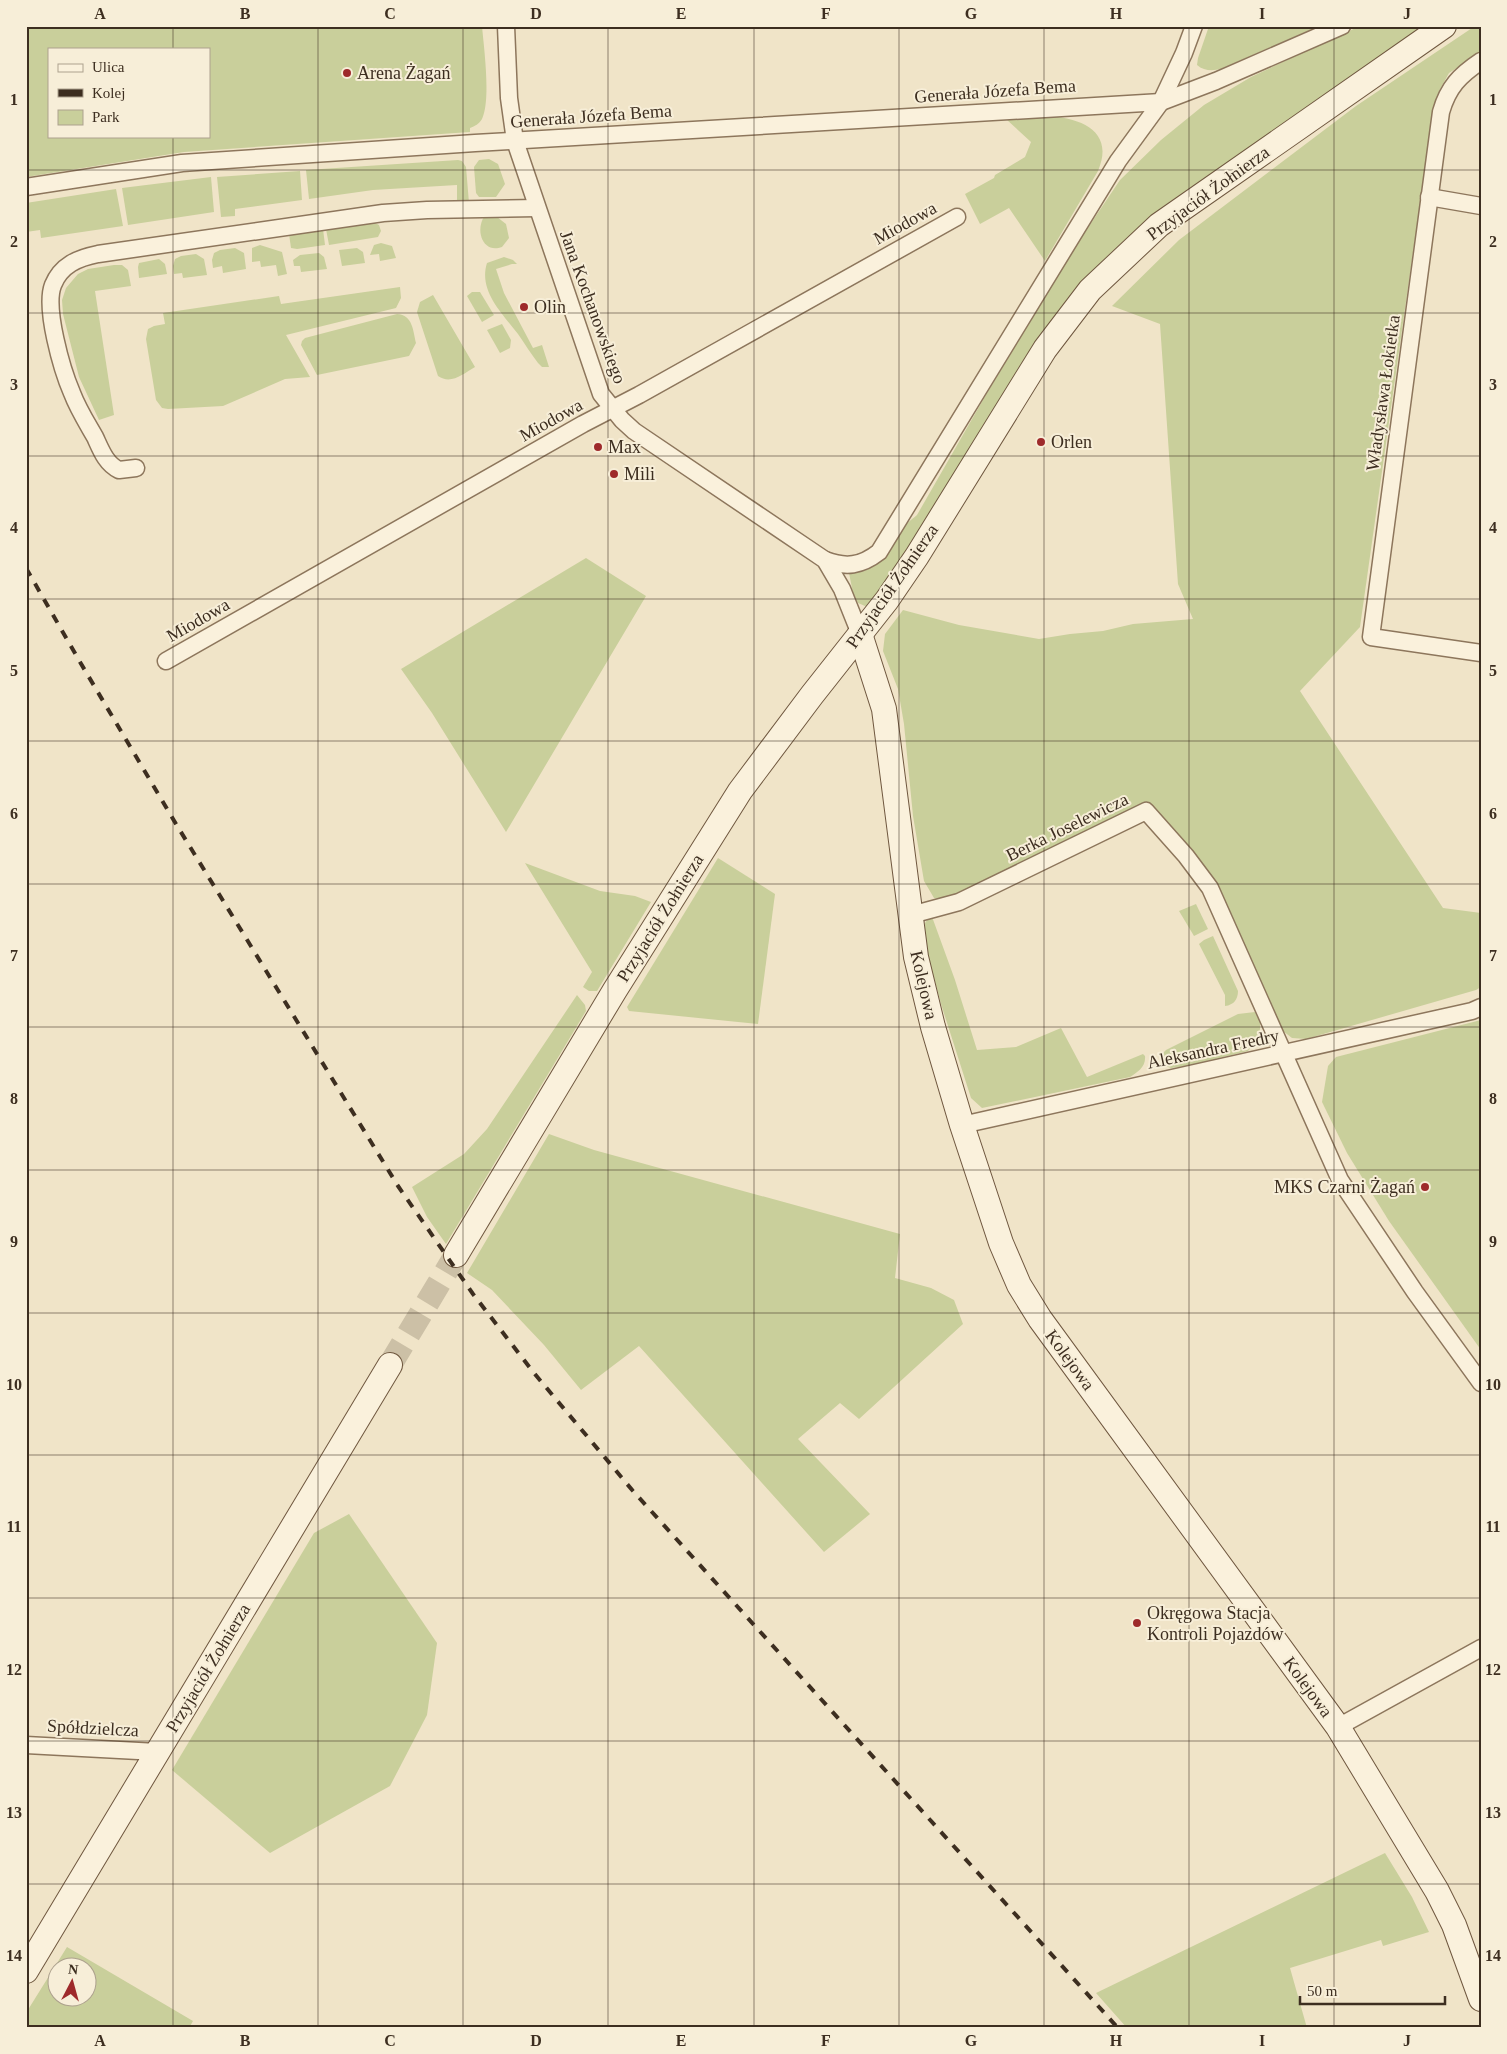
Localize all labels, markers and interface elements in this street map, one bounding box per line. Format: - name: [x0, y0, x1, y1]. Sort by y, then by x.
- text: A: [94, 5, 106, 22]
- text: B: [240, 5, 251, 22]
- text: C: [384, 5, 396, 22]
- text: D: [530, 5, 542, 22]
- text: E: [676, 5, 686, 22]
- text: F: [821, 5, 831, 22]
- text: G: [965, 5, 978, 22]
- text: H: [1110, 5, 1123, 22]
- text: I: [1259, 5, 1265, 22]
- text: J: [1403, 5, 1411, 22]
- legend: [48, 48, 210, 138]
- text: Ulica: [92, 59, 125, 75]
- place label: Arena Żagań: [357, 63, 450, 83]
- marker: Arena Żagań: [341, 67, 353, 79]
- street label: Generała Józefa Bema: [914, 75, 1076, 107]
- text: Kolej: [92, 85, 125, 101]
- text: 1: [10, 91, 18, 108]
- text: 1: [1489, 91, 1497, 108]
- street label: Generała Józefa Bema: [510, 100, 672, 132]
- text: Park: [92, 109, 120, 125]
- street label: Przyjaciół Żołnierza: [1143, 142, 1273, 244]
- street label: Miodowa: [870, 198, 940, 248]
- street label: Jana Kochanowskiego: [556, 228, 630, 386]
- text: 2: [10, 233, 18, 250]
- text: 2: [1489, 233, 1497, 250]
- place label: Olin: [534, 297, 566, 317]
- marker: Olin: [518, 301, 530, 313]
- street label: Władysława Łokietka: [1362, 314, 1404, 472]
- text: 3: [10, 376, 18, 393]
- text: 3: [1489, 376, 1497, 393]
- street label: Miodowa: [516, 395, 586, 445]
- place label: Orlen: [1051, 432, 1092, 452]
- marker: Orlen: [1035, 436, 1047, 448]
- place label: Max: [608, 437, 641, 457]
- marker: Max: [592, 441, 604, 453]
- place label: Mili: [624, 464, 655, 484]
- marker: Mili: [608, 468, 620, 480]
- text: 4: [10, 519, 18, 536]
- text: 4: [1489, 519, 1497, 536]
- street label: Przyjaciół Żołnierza: [842, 520, 942, 652]
- street label: Miodowa: [163, 594, 233, 646]
- text: 5: [10, 662, 18, 679]
- text: 5: [1489, 662, 1497, 679]
- street label: Berka Joselewicza: [1003, 789, 1131, 865]
- text: 6: [10, 805, 18, 822]
- text: 6: [1489, 805, 1497, 822]
- street label: Przyjaciół Żołnierza: [613, 851, 707, 985]
- text: 7: [10, 947, 18, 964]
- text: 7: [1489, 947, 1497, 964]
- street label: Kolejowa: [906, 949, 942, 1021]
- street label: Aleksandra Fredry: [1145, 1025, 1281, 1073]
- text: 8: [10, 1090, 18, 1107]
- text: 8: [1489, 1090, 1497, 1107]
- place label: MKS Czarni Żagań: [1274, 1177, 1415, 1197]
- marker: MKS Czarni Żagań: [1419, 1181, 1431, 1193]
- text: 9: [10, 1233, 18, 1250]
- text: 9: [1489, 1233, 1497, 1250]
- street label: Kolejowa: [1041, 1326, 1099, 1394]
- text: 10: [6, 1376, 22, 1393]
- text: 10: [1485, 1376, 1501, 1393]
- text: 11: [6, 1518, 22, 1535]
- text: 11: [1485, 1518, 1501, 1535]
- street label: Przyjaciół Żołnierza: [162, 1600, 254, 1736]
- place label: Okręgowa Stacja Kontroli Pojazdów: [1147, 1603, 1284, 1644]
- marker: Okręgowa Stacja Kontroli Pojazdów: [1131, 1617, 1143, 1629]
- street label: Kolejowa: [1279, 1653, 1337, 1721]
- text: 12: [6, 1661, 22, 1678]
- text: 12: [1485, 1661, 1501, 1678]
- street label: Spółdzielcza: [47, 1716, 139, 1740]
- text: 13: [6, 1804, 22, 1821]
- text: 13: [1485, 1804, 1501, 1821]
- text: 14: [6, 1947, 22, 1964]
- text: 14: [1485, 1947, 1501, 1964]
- north arrow: [48, 1956, 98, 2006]
- text: N: [67, 1962, 79, 1978]
- scale bar: [1300, 1974, 1444, 2006]
- text: 50 m: [1307, 1983, 1338, 1999]
- text: A: [94, 2032, 106, 2049]
- text: B: [240, 2032, 251, 2049]
- text: C: [384, 2032, 396, 2049]
- text: D: [530, 2032, 542, 2049]
- text: E: [676, 2032, 686, 2049]
- text: F: [821, 2032, 831, 2049]
- text: G: [965, 2032, 978, 2049]
- text: H: [1110, 2032, 1123, 2049]
- text: I: [1259, 2032, 1265, 2049]
- text: J: [1403, 2032, 1411, 2049]

